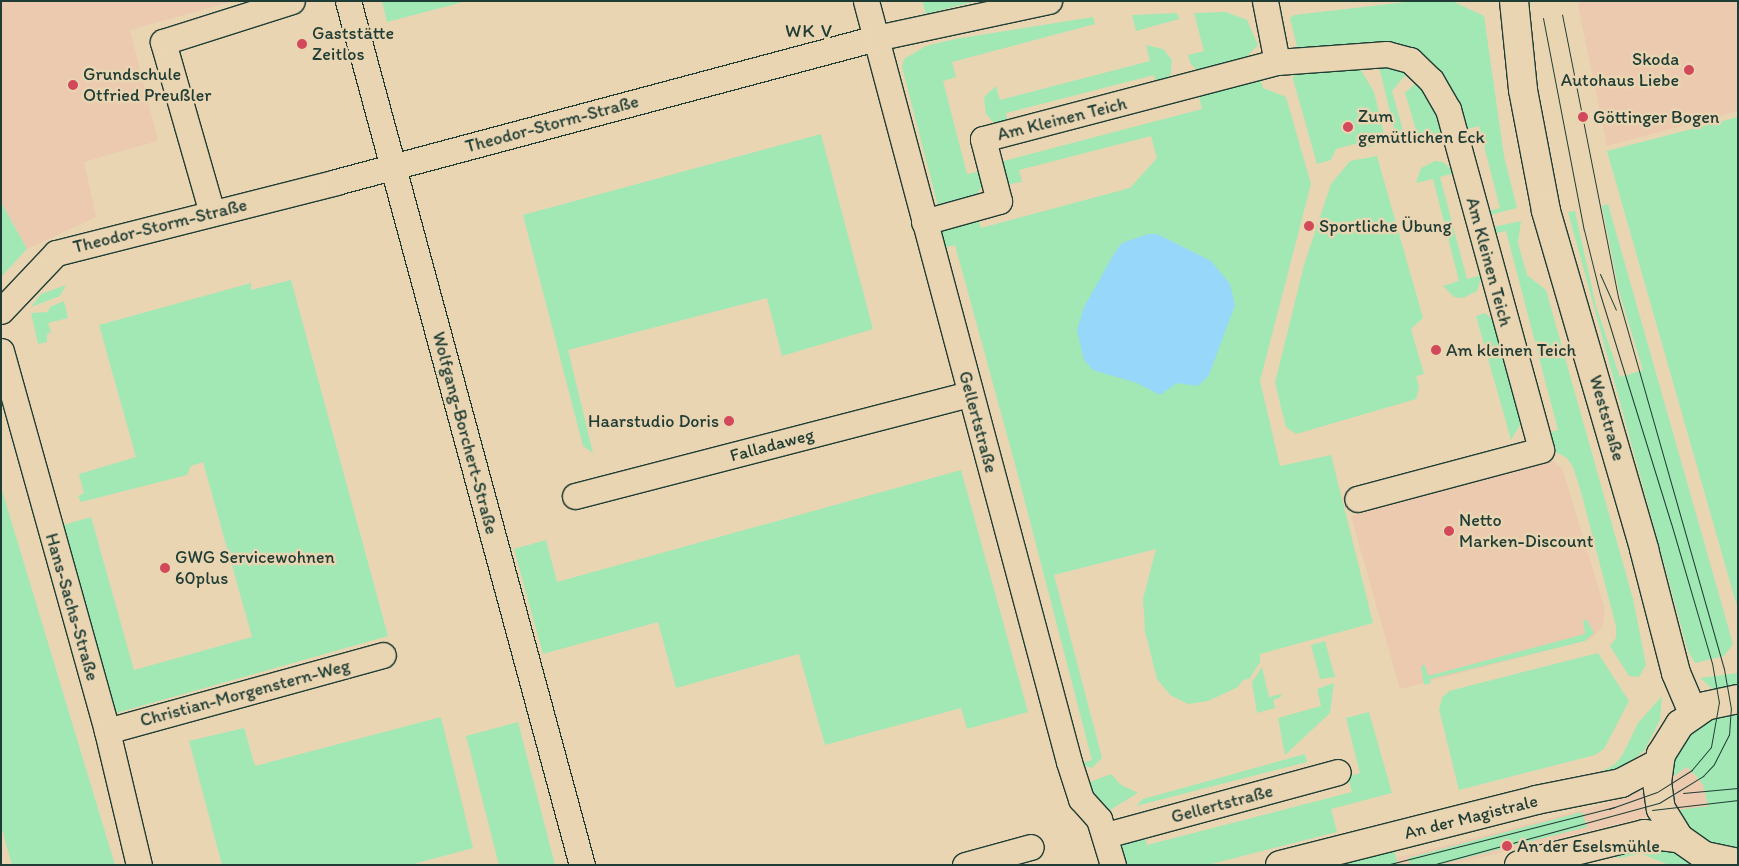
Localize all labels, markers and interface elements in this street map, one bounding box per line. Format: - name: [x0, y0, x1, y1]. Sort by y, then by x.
- district label: WK V: [785, 20, 833, 42]
- place label: Gaststätte Zeitlos: [312, 23, 394, 66]
- marker: Gaststätte Zeitlos: [296, 38, 308, 50]
- place label: Skoda Autohaus Liebe: [1561, 49, 1679, 92]
- place label: Grundschule Otfried Preußler: [83, 64, 212, 106]
- marker: Skoda Autohaus Liebe: [1683, 64, 1695, 76]
- marker: Grundschule Otfried Preußler: [67, 79, 79, 91]
- street label: Theodor-Storm-Straße: [463, 90, 641, 158]
- street label: Am Kleinen Teich: [995, 93, 1129, 145]
- place label: Zum gemütlichen Eck: [1358, 106, 1485, 148]
- place label: Göttinger Bogen: [1593, 106, 1719, 128]
- marker: Göttinger Bogen: [1577, 111, 1589, 123]
- marker: Zum gemütlichen Eck: [1342, 121, 1354, 133]
- street label: Theodor-Storm-Straße: [71, 194, 249, 258]
- street label: Am Kleinen Teich: [1461, 195, 1517, 329]
- place label: Sportliche Übung: [1319, 215, 1452, 237]
- marker: Sportliche Übung: [1303, 220, 1315, 232]
- street label: Wolfgang-Borchert-Straße: [428, 329, 502, 537]
- place label: Am kleinen Teich: [1446, 339, 1577, 361]
- marker: Am kleinen Teich: [1430, 344, 1442, 356]
- street label: Gellertstraße: [954, 369, 1002, 475]
- street label: Weststraße: [1584, 373, 1630, 463]
- place label: Haarstudio Doris: [588, 410, 719, 432]
- marker: Haarstudio Doris: [723, 415, 735, 427]
- street label: Falladaweg: [728, 423, 816, 467]
- place label: Netto Marken-Discount: [1459, 510, 1594, 552]
- marker: Netto Marken-Discount: [1443, 525, 1455, 537]
- street label: Hans-Sachs-Straße: [41, 531, 103, 683]
- place label: GWG Servicewohnen 60plus: [175, 547, 335, 590]
- marker: GWG Servicewohnen 60plus: [159, 562, 171, 574]
- street label: Christian-Morgenstern-Weg: [138, 655, 352, 731]
- street label: Gellertstraße: [1169, 780, 1275, 828]
- street label: An der Magistrale: [1402, 790, 1540, 844]
- place label: An der Eselsmühle: [1517, 835, 1660, 857]
- marker: An der Eselsmühle: [1501, 840, 1513, 852]

